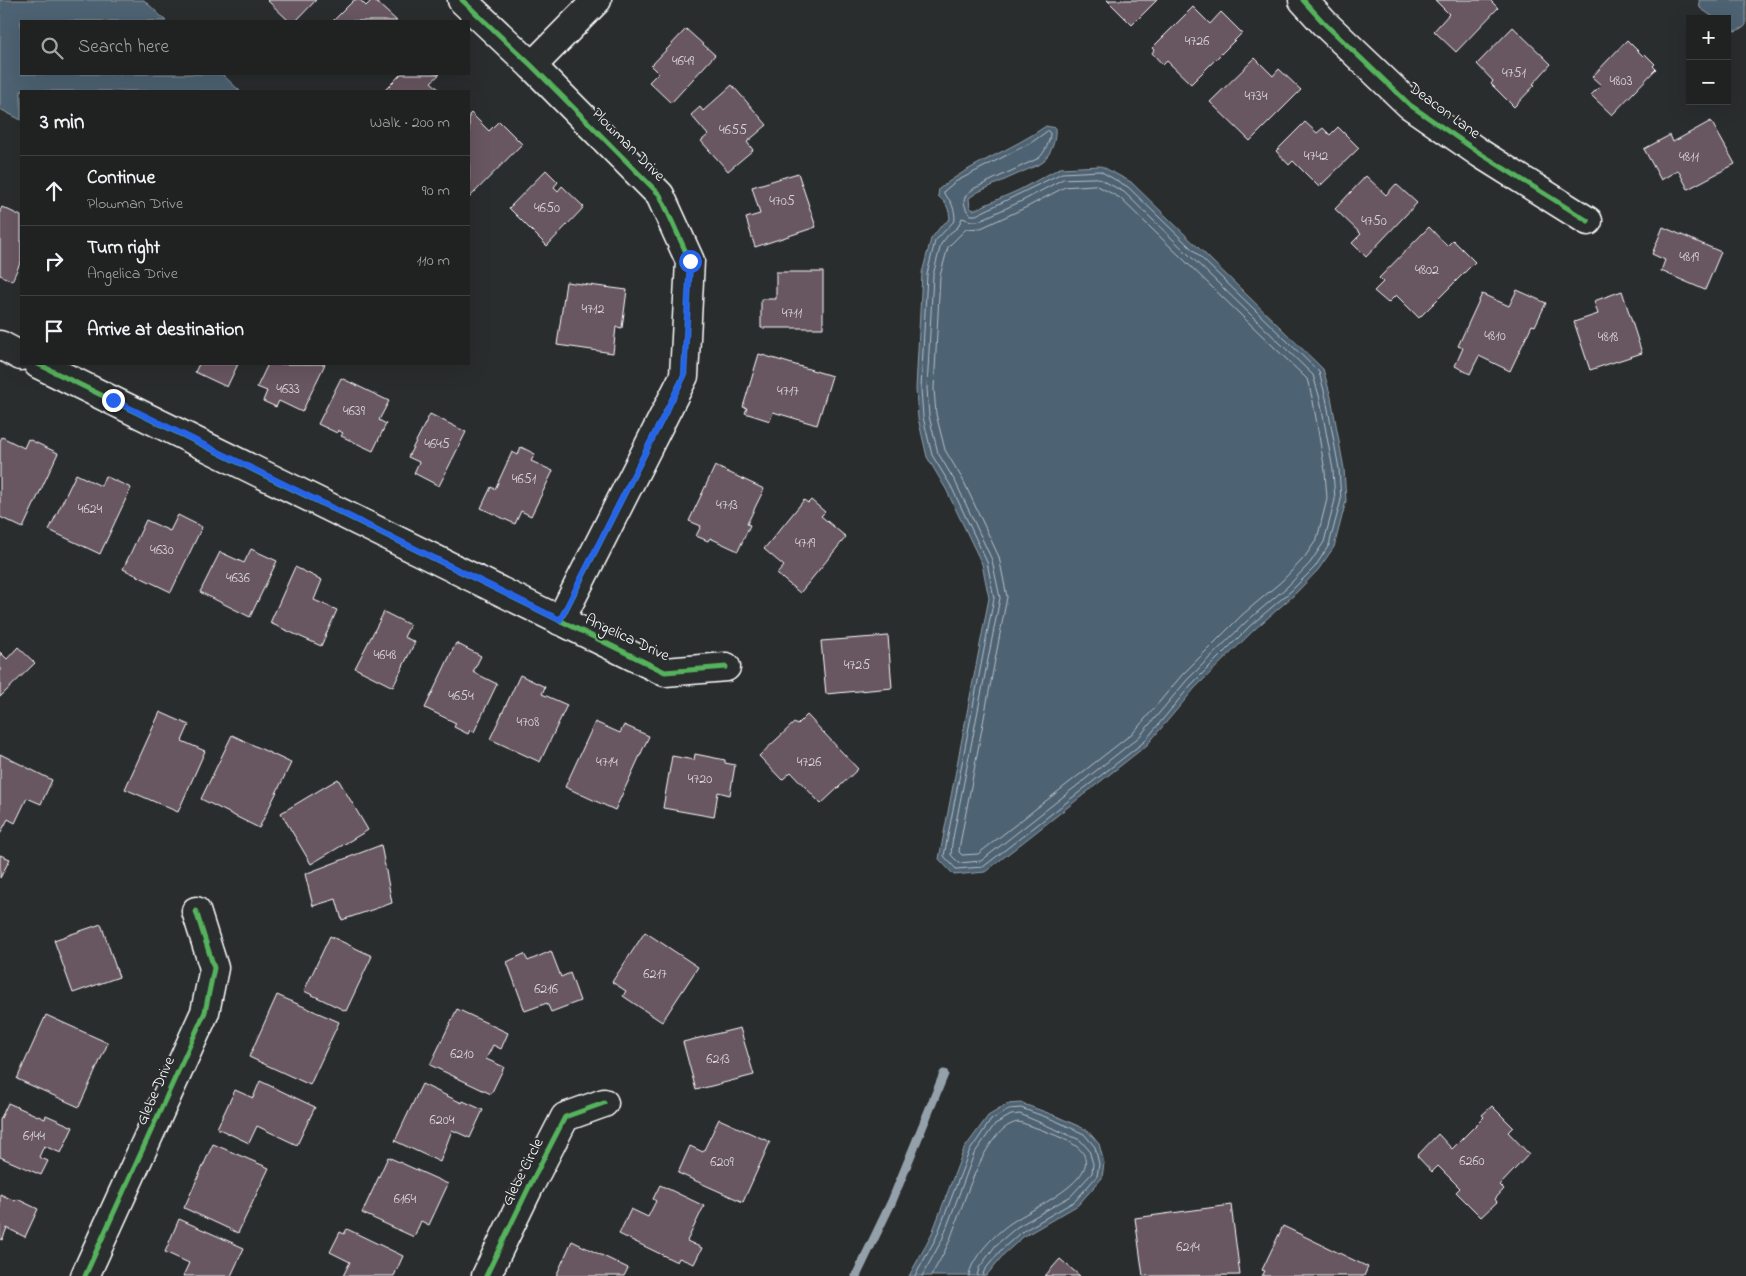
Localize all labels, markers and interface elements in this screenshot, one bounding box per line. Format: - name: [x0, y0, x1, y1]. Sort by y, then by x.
- map controls: [1686, 15, 1731, 105]
- button: +: [1686, 15, 1731, 60]
- search box: [20, 20, 470, 75]
- house number: 4726: [1185, 31, 1209, 52]
- icon: search: [38, 34, 66, 62]
- text: Search here: [78, 34, 169, 61]
- house number: 4649: [672, 51, 695, 72]
- button: −: [1686, 60, 1731, 105]
- house number: 4751: [1502, 63, 1527, 84]
- house number: 4803: [1610, 71, 1633, 92]
- street label: Deacon Lane: [1402, 76, 1486, 146]
- house number: 4734: [1244, 86, 1268, 107]
- street label: Plowman Drive: [586, 103, 671, 188]
- text: 3 min: [40, 108, 84, 138]
- text: Walk · 200 m: [370, 111, 450, 135]
- house number: 4655: [719, 120, 747, 141]
- house number: 4742: [1304, 146, 1328, 167]
- house number: 4811: [1679, 147, 1700, 168]
- text: Continue: [87, 165, 155, 192]
- icon: ahead: [40, 177, 68, 205]
- text: 90 m: [422, 179, 450, 203]
- house number: 4705: [769, 191, 795, 212]
- text: Plowman Drive: [87, 192, 183, 216]
- house number: 4650: [534, 198, 560, 219]
- house number: 4750: [1361, 211, 1387, 232]
- text: Turn right: [87, 235, 160, 262]
- icon: right: [40, 247, 68, 275]
- house number: 4819: [1679, 247, 1700, 268]
- text: 110 m: [416, 249, 450, 273]
- route start: [679, 250, 702, 273]
- house number: 4802: [1415, 260, 1439, 281]
- text: Angelica Drive: [87, 262, 178, 286]
- house number: 4712: [582, 299, 605, 320]
- house number: 4711: [782, 303, 803, 324]
- icon: arrive: [40, 317, 68, 345]
- text: Arrive at destination: [87, 317, 244, 344]
- house number: 4810: [1484, 326, 1506, 347]
- house number: 4818: [1598, 327, 1618, 348]
- house number: 4633: [276, 379, 300, 400]
- house number: 4717: [777, 381, 799, 402]
- route end: [102, 389, 125, 412]
- house number: 4639: [343, 401, 366, 422]
- house number: 4645: [424, 434, 450, 455]
- house number: 4651: [512, 469, 537, 490]
- house number: 4713: [716, 495, 738, 516]
- house number: 4624: [78, 499, 103, 520]
- house number: 4719: [795, 533, 816, 554]
- house number: 4630: [150, 540, 174, 561]
- house number: 4636: [226, 568, 250, 589]
- street label: Angelica Drive: [581, 608, 674, 668]
- house number: 4648: [374, 645, 396, 666]
- house number: 4725: [844, 655, 870, 676]
- house number: 4654: [448, 686, 474, 707]
- house number: 4708: [517, 712, 539, 733]
- house number: 4714: [596, 752, 618, 773]
- house number: 4726: [797, 752, 821, 773]
- house number: 4720: [688, 769, 712, 790]
- house number: 6217: [643, 964, 667, 985]
- house number: 6216: [534, 979, 558, 1000]
- house number: 6210: [450, 1044, 474, 1065]
- house number: 6213: [706, 1049, 730, 1070]
- street label: Glebe Drive: [130, 1052, 182, 1129]
- house number: 6204: [430, 1110, 455, 1131]
- house number: 6144: [23, 1126, 45, 1147]
- street label: Glebe Circle: [496, 1133, 551, 1210]
- house number: 6260: [1459, 1151, 1485, 1172]
- house number: 6209: [710, 1152, 734, 1173]
- house number: 6164: [394, 1189, 416, 1210]
- house number: 6214: [1176, 1237, 1200, 1258]

